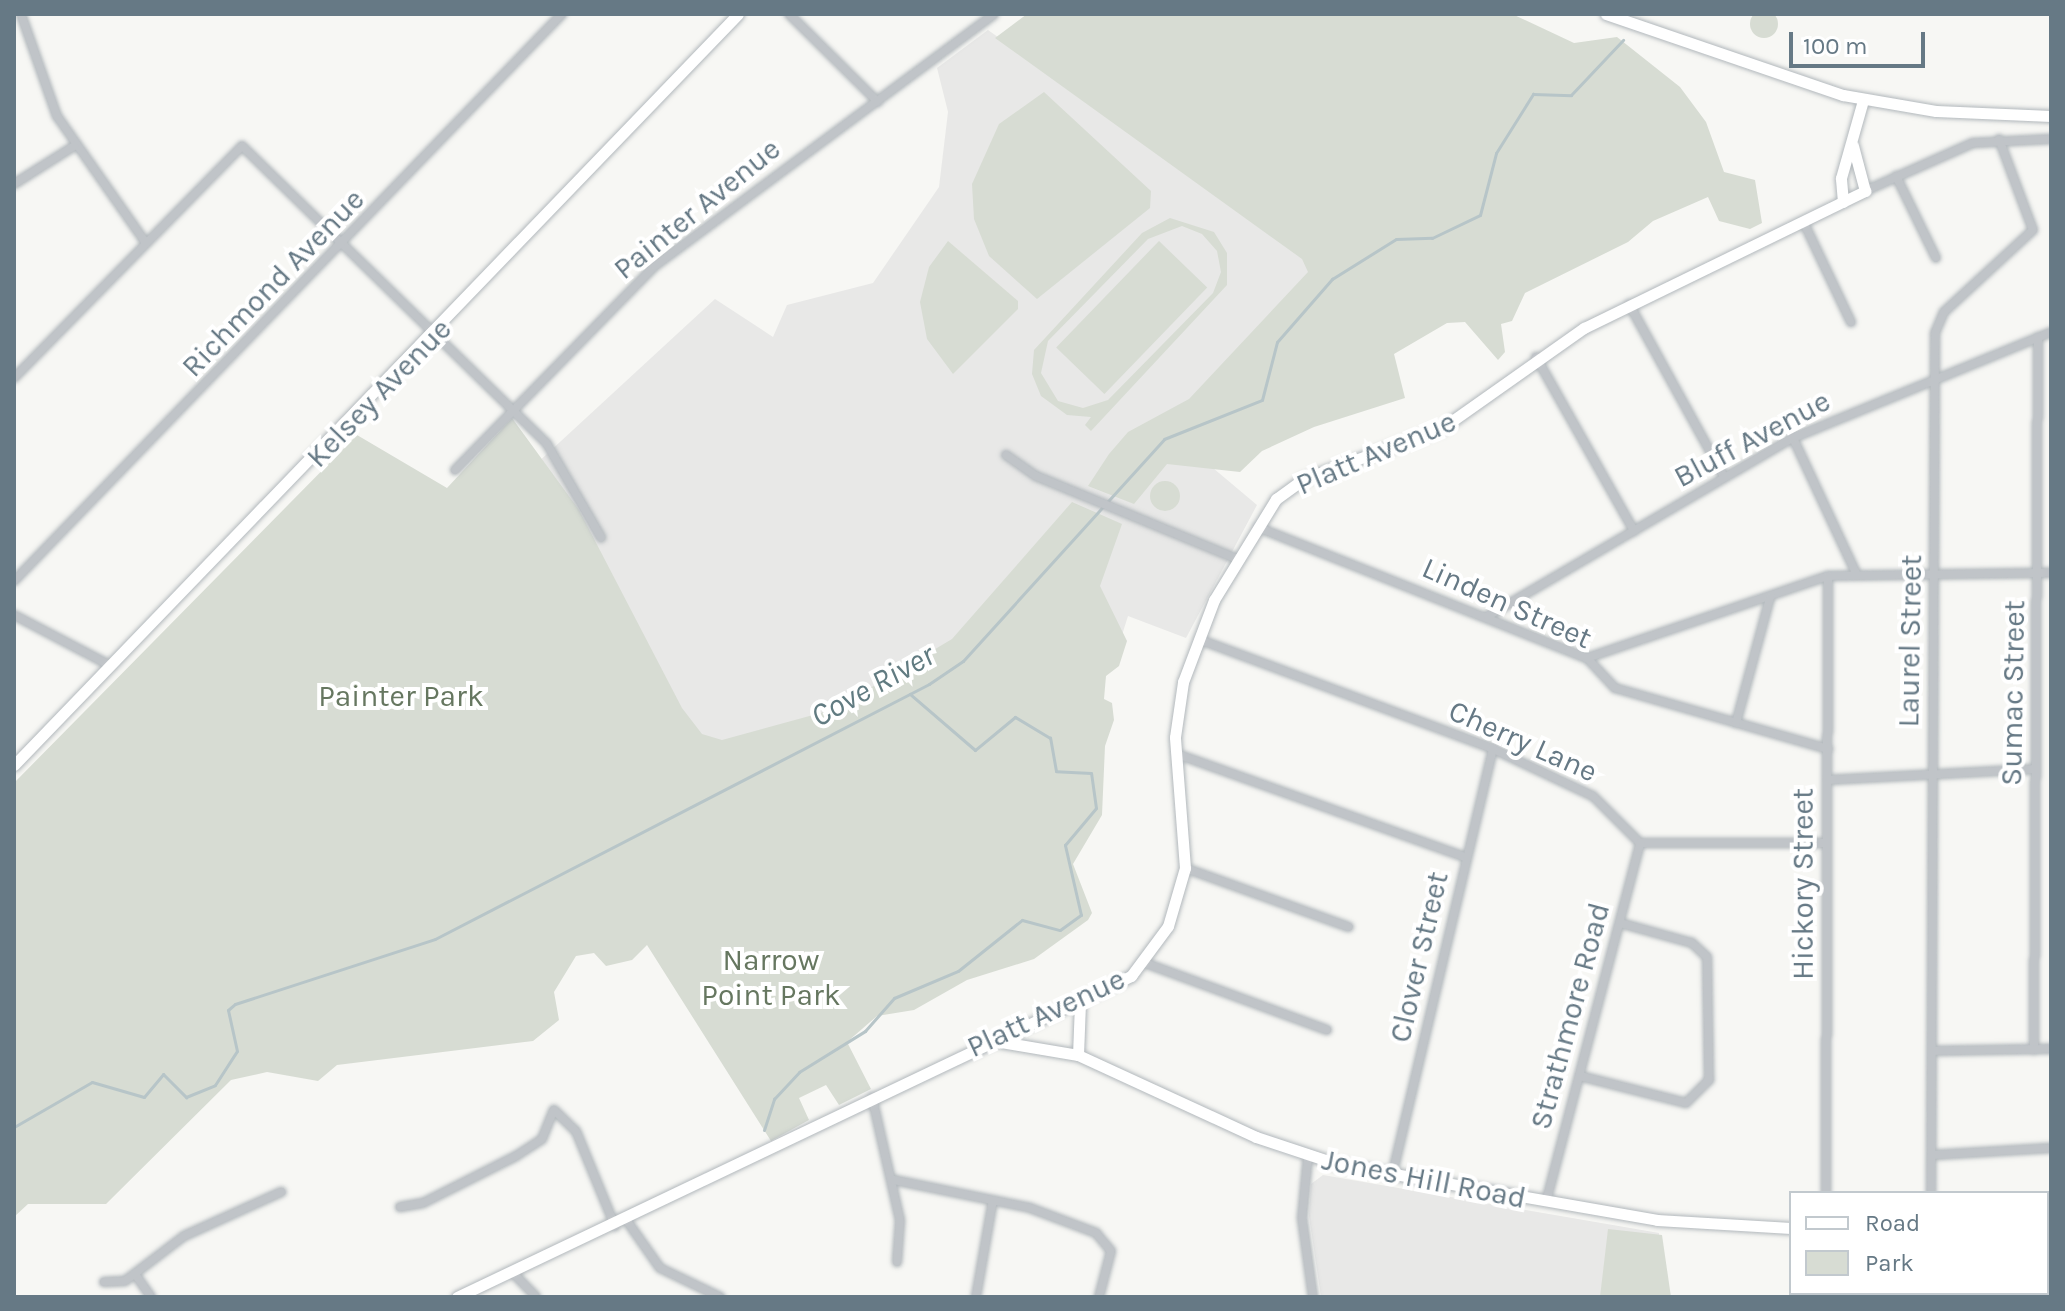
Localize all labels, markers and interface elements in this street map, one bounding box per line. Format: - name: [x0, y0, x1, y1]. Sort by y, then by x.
- scale bar: [1793, 16, 1929, 66]
- text: 100 m: [1803, 32, 1868, 60]
- street label: Painter Avenue: [607, 131, 787, 287]
- street label: Richmond Avenue: [174, 182, 372, 384]
- street label: Kelsey Avenue: [299, 311, 459, 475]
- street label: Bluff Avenue: [1668, 383, 1836, 495]
- street label: Platt Avenue: [1291, 403, 1461, 503]
- street label: Linden Street: [1417, 550, 1597, 656]
- street label: Laurel Street: [1890, 554, 1930, 728]
- street label: Sumac Street: [1993, 600, 2033, 786]
- water label: Cove River: [804, 636, 942, 736]
- park label: Painter Park: [318, 678, 484, 714]
- street label: Cherry Lane: [1443, 692, 1603, 790]
- street label: Hickory Street: [1785, 788, 1821, 980]
- street label: Clover Street: [1382, 868, 1456, 1046]
- street label: Strathmore Road: [1522, 899, 1618, 1133]
- park label: Narrow Point Park: [701, 942, 841, 1012]
- street label: Platt Avenue: [961, 961, 1131, 1065]
- street label: Jones Hill Road: [1319, 1142, 1529, 1216]
- legend: [1789, 1191, 2049, 1295]
- text: Road: [1865, 1209, 1920, 1237]
- text: Park: [1865, 1249, 1914, 1277]

